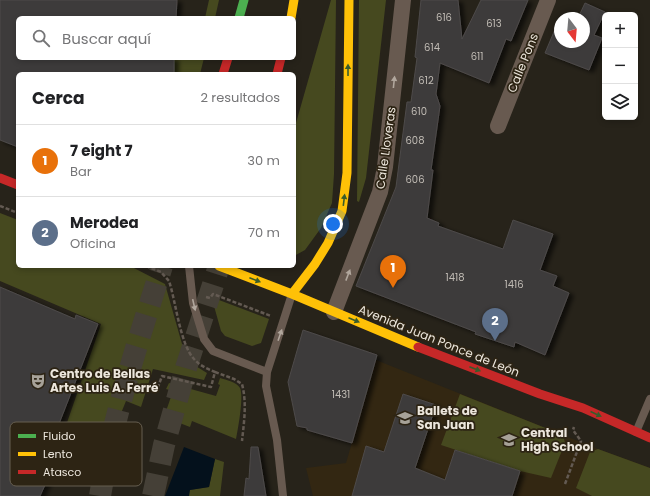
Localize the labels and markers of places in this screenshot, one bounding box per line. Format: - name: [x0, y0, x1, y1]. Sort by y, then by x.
- pin: 1: [380, 255, 406, 288]
- pin: 2: [482, 308, 508, 341]
- place label: Centro de Bellas Artes Luis A. Ferré: [50, 365, 159, 396]
- theatre icon: Centro de Bellas Artes Luis A. Ferré: [29, 372, 47, 390]
- place label: Ballets de San Juan: [417, 402, 478, 433]
- school or university icon: Ballets de San Juan: [396, 409, 414, 427]
- place label: Central High School: [521, 424, 594, 455]
- school or university icon: Central High School: [500, 431, 518, 449]

